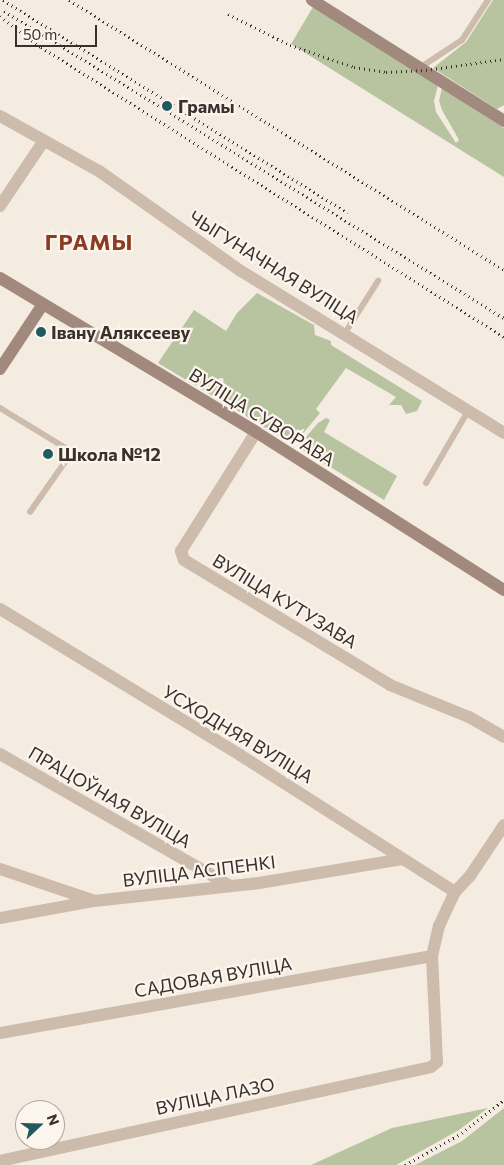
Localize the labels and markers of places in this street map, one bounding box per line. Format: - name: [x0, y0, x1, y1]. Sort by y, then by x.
- place label: Грамы: [178, 95, 235, 117]
- marker: Грамы: [160, 99, 174, 113]
- place label: Івану Аляксееву: [51, 321, 190, 343]
- marker: Івану Аляксееву: [35, 326, 47, 338]
- place label: Школа №12: [58, 443, 161, 465]
- marker: Школа №12: [42, 448, 54, 460]

